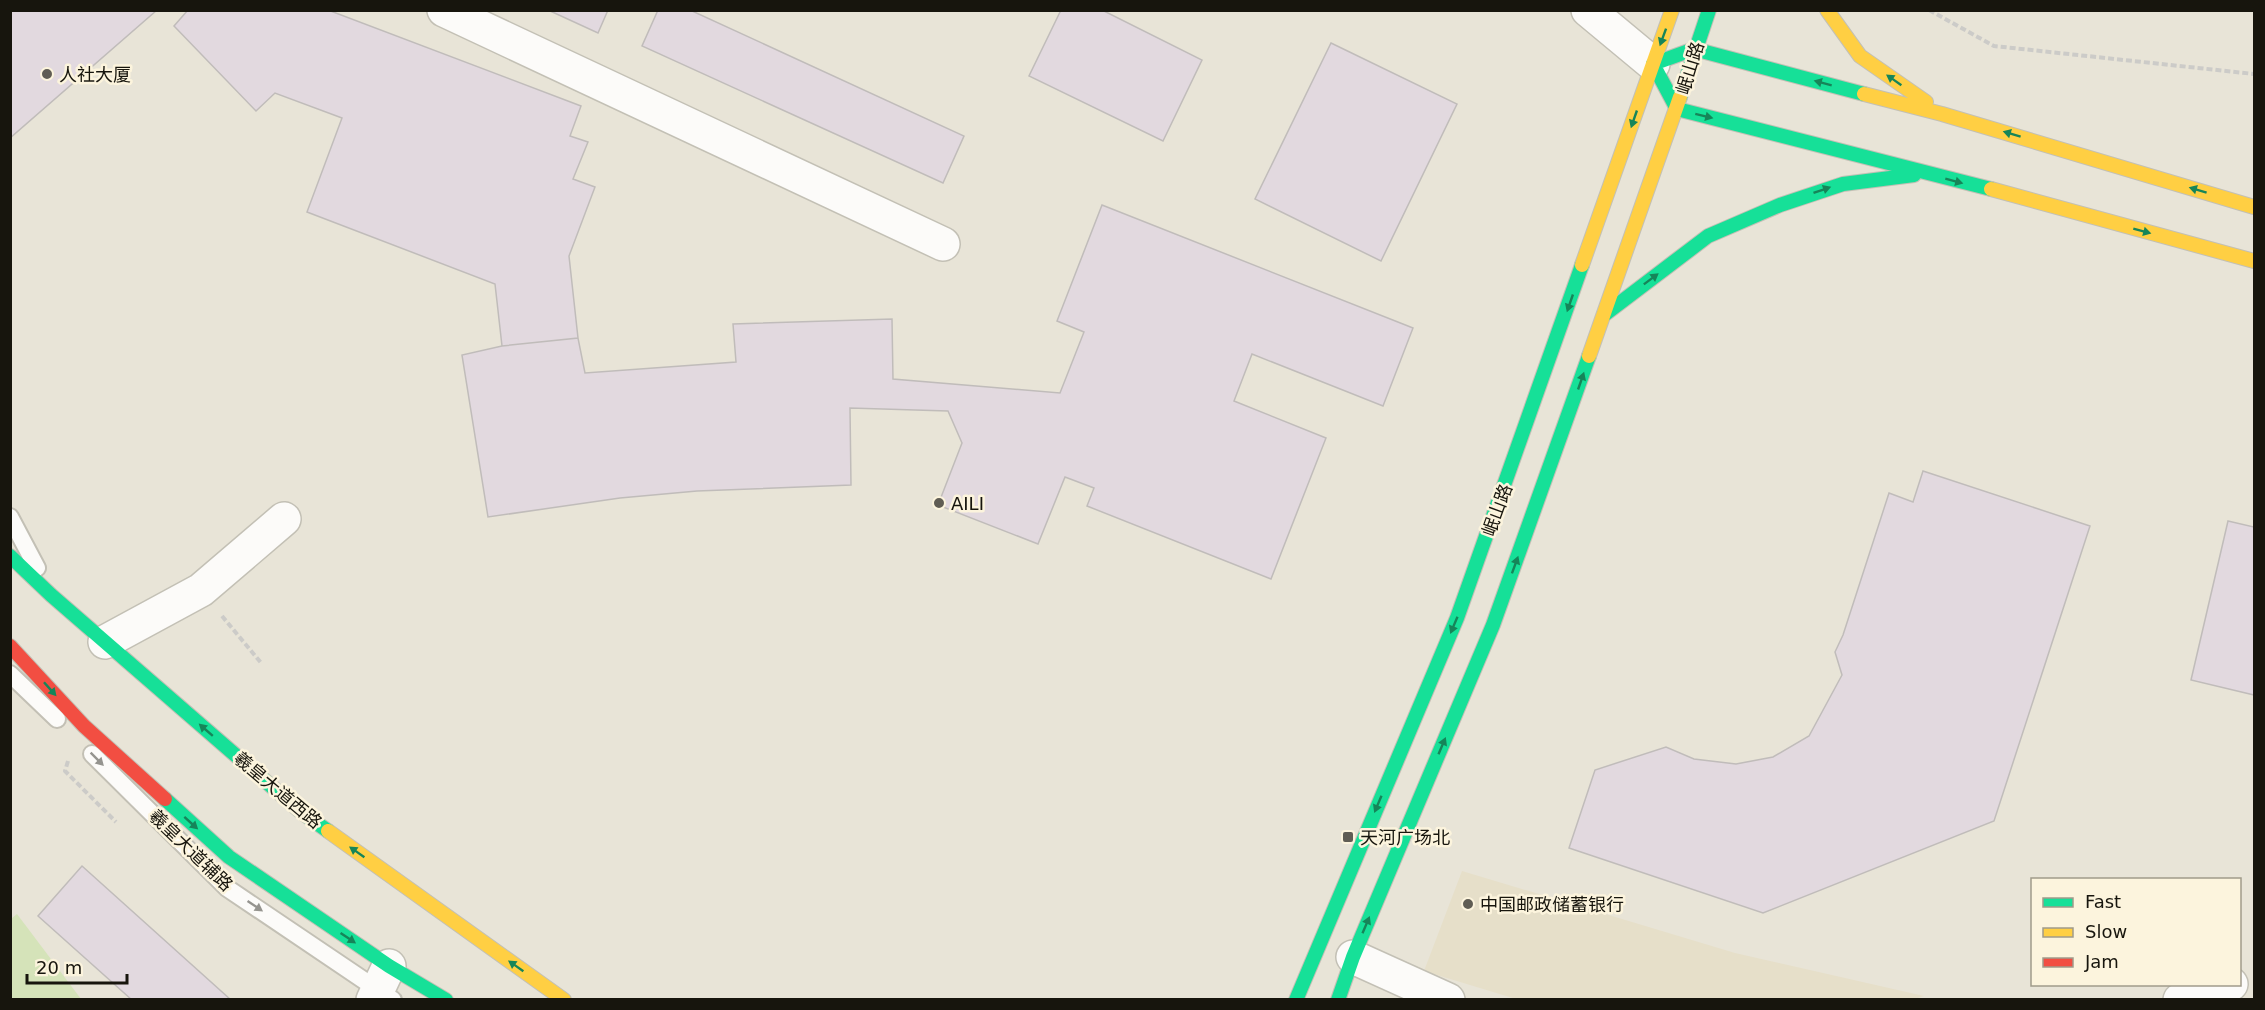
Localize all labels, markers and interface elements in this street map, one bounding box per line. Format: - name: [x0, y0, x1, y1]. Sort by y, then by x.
- one-way arrow: [1657, 28, 1667, 46]
- street label: 岷山路: [1672, 39, 1708, 97]
- place label: 人社大厦: [59, 64, 131, 85]
- marker: 人社大厦: [40, 67, 54, 81]
- one-way arrow: [1886, 75, 1902, 86]
- one-way arrow: [1814, 78, 1833, 88]
- one-way arrow: [1629, 110, 1638, 128]
- one-way arrow: [1695, 111, 1713, 121]
- one-way arrow: [2003, 129, 2021, 138]
- one-way arrow: [1945, 176, 1963, 186]
- one-way arrow: [1814, 185, 1832, 195]
- one-way arrow: [2189, 185, 2207, 194]
- one-way arrow: [2133, 227, 2151, 236]
- one-way arrow: [1643, 273, 1659, 286]
- one-way arrow: [1564, 294, 1574, 312]
- one-way arrow: [1576, 372, 1586, 390]
- street label: 岷山路: [1478, 481, 1516, 539]
- place label: AILI: [951, 493, 984, 514]
- marker: AILI: [932, 496, 946, 510]
- one-way arrow: [1511, 556, 1521, 574]
- one-way arrow: [1449, 616, 1458, 634]
- one-way arrow: [43, 681, 56, 696]
- one-way arrow: [199, 724, 214, 737]
- one-way arrow: [1437, 736, 1447, 754]
- street label: 羲皇大道西路: [230, 747, 326, 833]
- one-way arrow: [89, 752, 104, 766]
- one-way arrow: [1373, 796, 1383, 814]
- street label: 羲皇大道辅路: [145, 805, 237, 895]
- one-way arrow: [184, 816, 199, 830]
- place label: 天河广场北: [1360, 827, 1450, 848]
- marker: 天河广场北: [1341, 830, 1355, 844]
- one-way arrow: [350, 846, 366, 858]
- legend: [2031, 878, 2241, 986]
- text: Fast: [2085, 891, 2121, 912]
- place label: 中国邮政储蓄银行: [1480, 894, 1624, 915]
- marker: 中国邮政储蓄银行: [1461, 897, 1475, 911]
- one-way arrow: [246, 900, 262, 912]
- one-way arrow: [1361, 916, 1371, 934]
- text: Slow: [2085, 921, 2127, 942]
- one-way arrow: [340, 932, 356, 944]
- scale bar: [27, 947, 128, 985]
- text: Jam: [2084, 951, 2119, 972]
- text: 20 m: [36, 957, 82, 978]
- one-way arrow: [508, 960, 524, 972]

